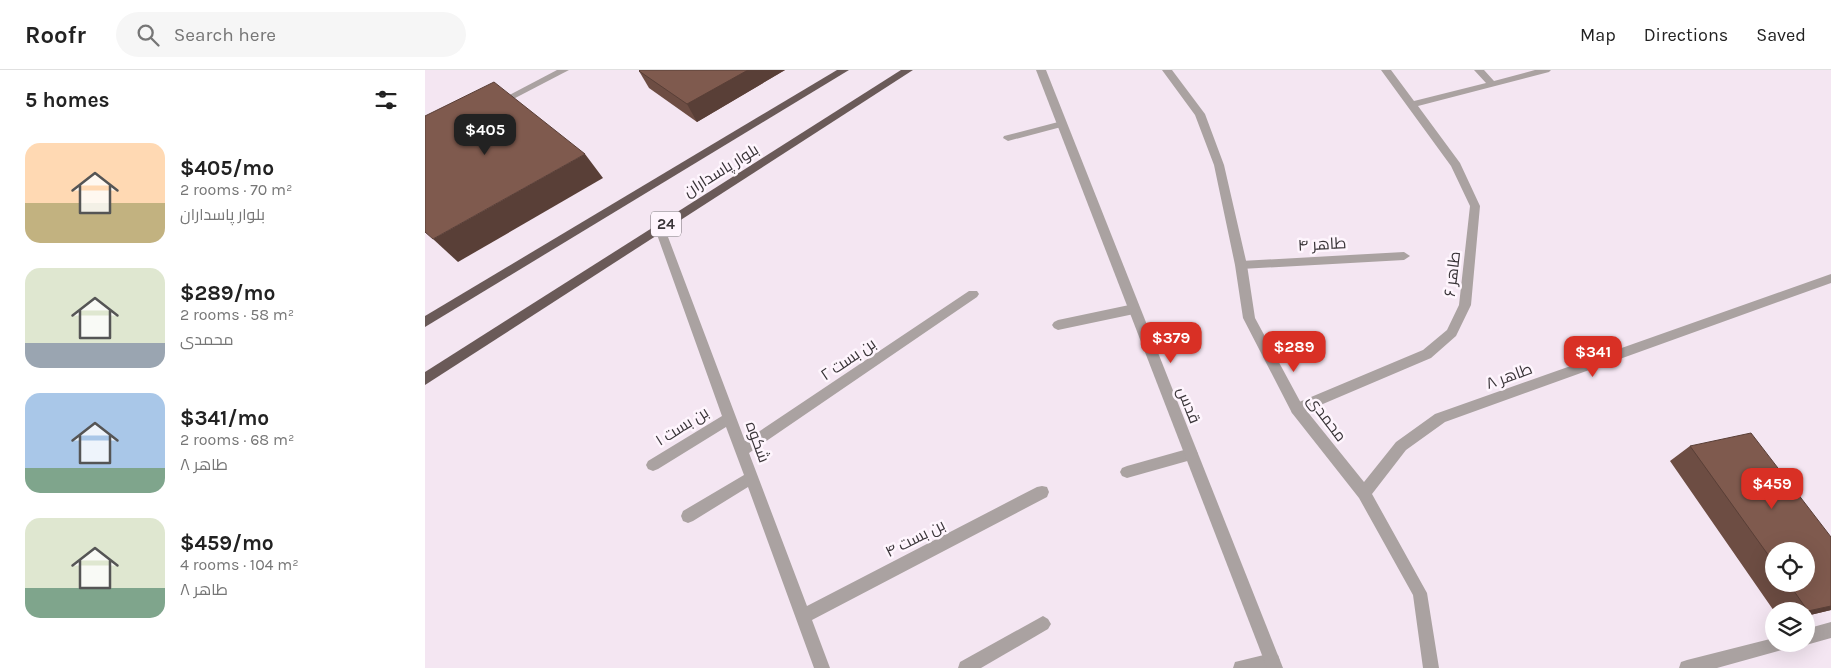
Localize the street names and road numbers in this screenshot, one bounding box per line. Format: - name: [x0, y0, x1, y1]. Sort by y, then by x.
- street label: بلوار پاسداران: [680, 139, 763, 202]
- road number: 24: [651, 212, 681, 236]
- street label: طاهر ۴: [1297, 233, 1347, 255]
- street label: طاهر ۶: [1440, 250, 1464, 298]
- street label: بن بست ۲: [817, 334, 880, 385]
- street label: طاهر ۸: [1483, 359, 1535, 393]
- street label: قدس: [1172, 384, 1205, 426]
- street label: محمدی: [1302, 391, 1351, 446]
- street label: بن بست ۱: [652, 402, 713, 451]
- street label: شکوه: [742, 419, 774, 465]
- street label: بن بست ۴: [882, 515, 949, 562]

